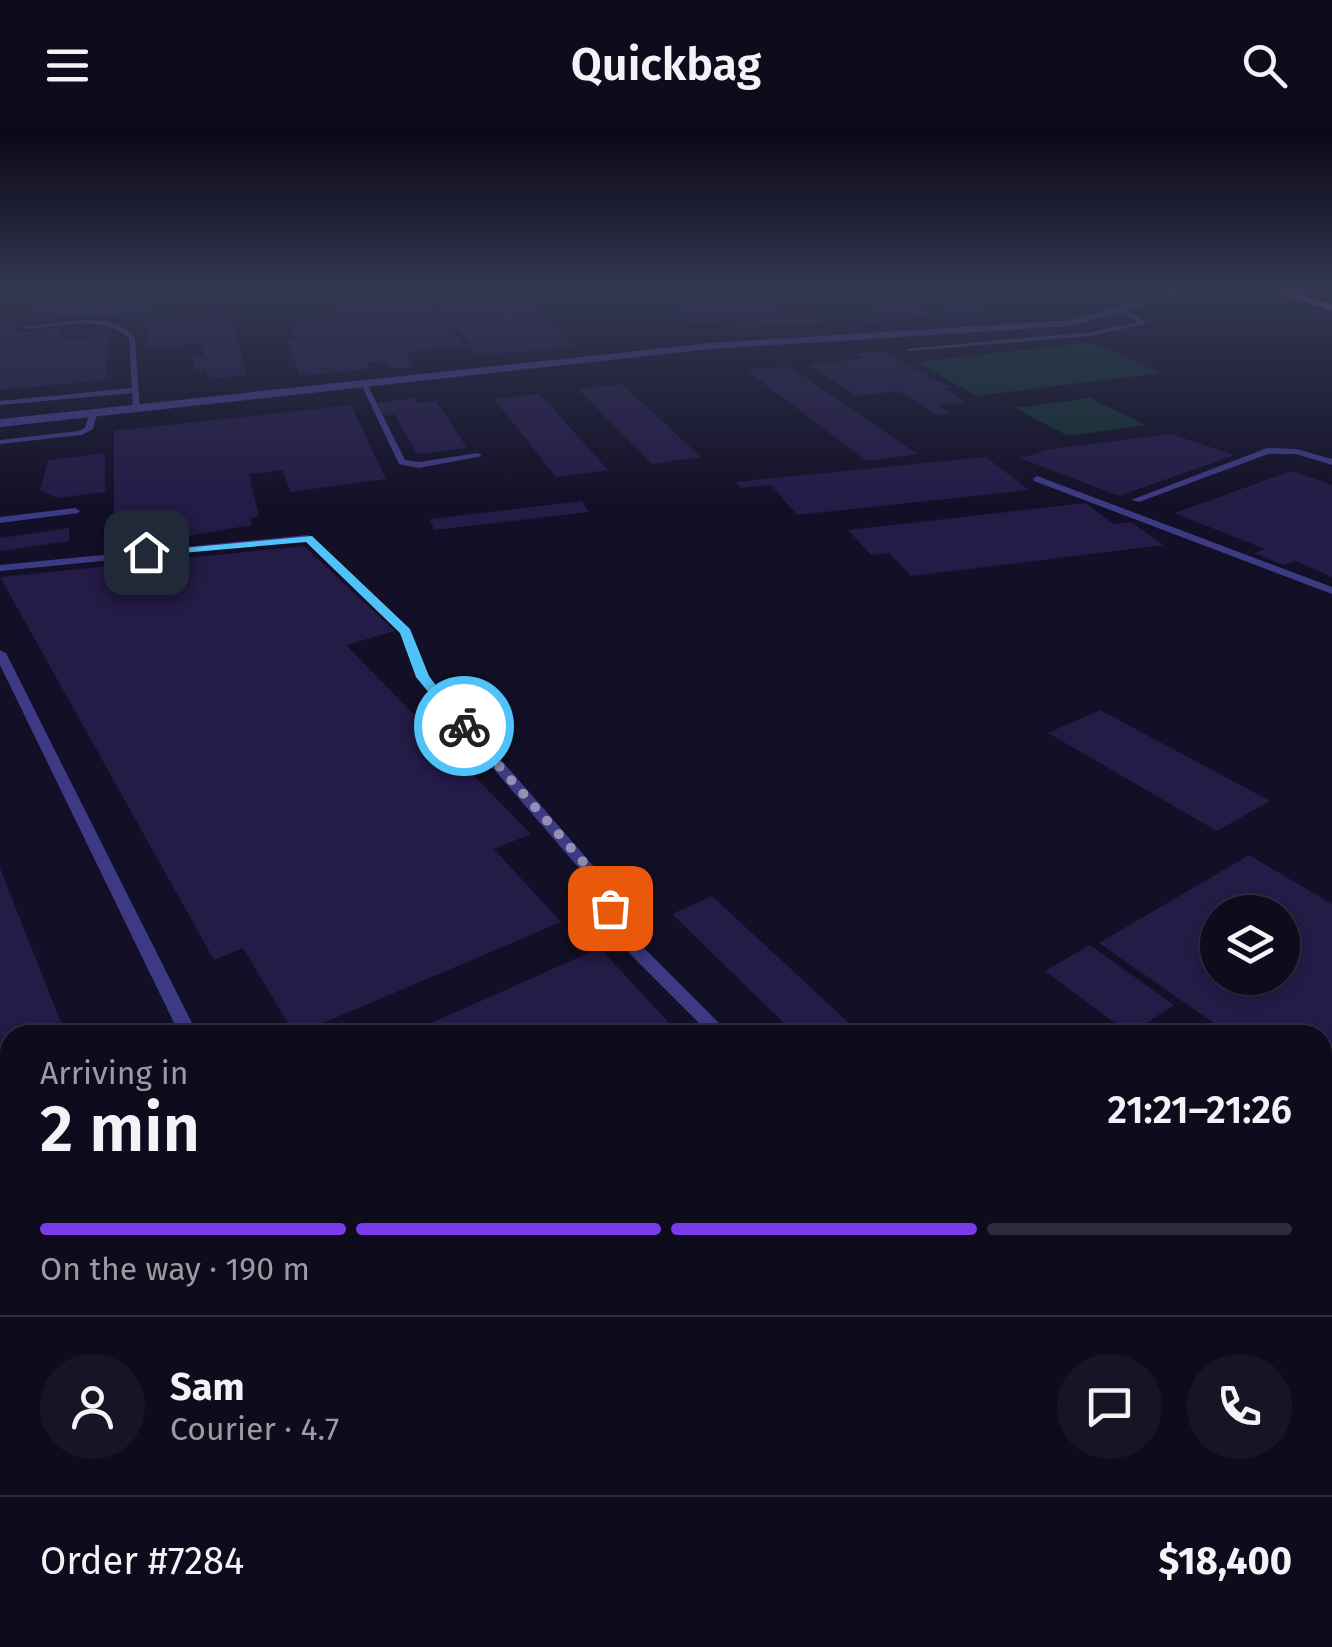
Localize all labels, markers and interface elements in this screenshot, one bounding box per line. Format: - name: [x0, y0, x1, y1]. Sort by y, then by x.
- icon: menu: [40, 38, 95, 93]
- text: Quickbag: [571, 38, 761, 92]
- icon: search: [1237, 38, 1292, 93]
- pin: [104, 510, 189, 595]
- icon: home: [119, 525, 174, 580]
- courier: [414, 676, 514, 776]
- icon: bike: [437, 699, 492, 754]
- pin: [568, 866, 653, 951]
- icon: bag: [583, 881, 638, 936]
- map controls: [1200, 895, 1300, 995]
- button: layers: [1200, 895, 1300, 995]
- text: Arriving in: [40, 1054, 188, 1092]
- text: 21:21–21:26: [1108, 1087, 1292, 1133]
- text: 2 min: [40, 1090, 200, 1168]
- text: On the way · 190 m: [40, 1250, 310, 1288]
- button: person: [40, 1354, 145, 1459]
- button: chat: [1057, 1354, 1162, 1459]
- button: phone: [1187, 1354, 1292, 1459]
- text: Sam: [170, 1364, 245, 1410]
- text: Courier · 4.7: [170, 1410, 339, 1448]
- text: Order #7284: [40, 1538, 244, 1584]
- text: $18,400: [1159, 1538, 1292, 1584]

